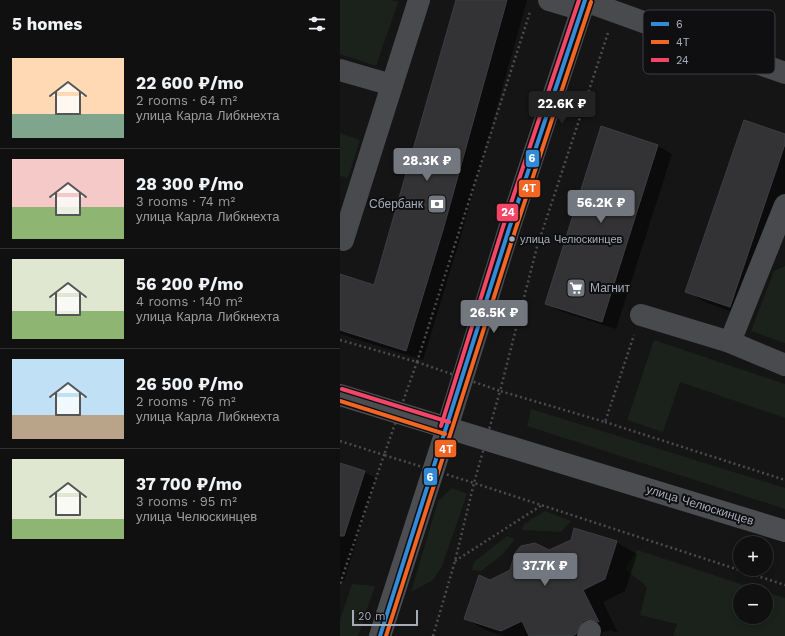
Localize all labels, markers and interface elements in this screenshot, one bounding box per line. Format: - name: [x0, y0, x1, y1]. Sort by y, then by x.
- legend: [643, 10, 775, 74]
- icon: filters: [306, 13, 328, 35]
- text: 5 homes: [12, 14, 82, 34]
- text: 6: [676, 18, 683, 31]
- text: 4Т: [676, 36, 690, 49]
- text: 24: [676, 54, 689, 67]
- text: 22 600 ₽/mo: [136, 73, 244, 93]
- icon: home: [44, 74, 92, 122]
- pin: 22.6K ₽: [525, 91, 599, 125]
- text: 2 rooms · 64 m²: [136, 93, 237, 108]
- text: 22.6K ₽: [538, 96, 586, 111]
- text: улица Карла Либкнехта: [136, 108, 279, 123]
- pin: 28.3K ₽: [390, 148, 464, 182]
- line badge: 6: [525, 149, 540, 168]
- text: 6: [529, 152, 536, 165]
- text: 28.3K ₽: [403, 153, 451, 168]
- text: 28 300 ₽/mo: [136, 174, 244, 194]
- icon: home: [44, 175, 92, 223]
- line badge: 4Т: [518, 179, 541, 198]
- text: 4Т: [522, 182, 536, 195]
- pin: 56.2K ₽: [564, 190, 638, 224]
- bank icon: Сбербанк: [426, 193, 448, 215]
- text: 3 rooms · 74 m²: [136, 194, 235, 209]
- text: 56.2K ₽: [577, 195, 625, 210]
- place label: Сбербанк: [369, 197, 424, 211]
- line badge: 24: [496, 203, 519, 222]
- text: 24: [501, 206, 515, 219]
- text: улица Карла Либкнехта: [136, 209, 279, 224]
- place label: улица Челюскинцев: [520, 233, 623, 246]
- marker: улица Челюскинцев: [507, 234, 517, 244]
- text: 56 200 ₽/mo: [136, 274, 243, 294]
- icon: home: [44, 275, 92, 323]
- supermarket icon: Магнит: [565, 277, 587, 299]
- place label: Магнит: [590, 281, 631, 295]
- text: 4 rooms · 140 m²: [136, 294, 243, 309]
- pin: 26.5K ₽: [457, 300, 531, 334]
- text: 26.5K ₽: [470, 305, 518, 320]
- text: улица Карла Либкнехта: [136, 309, 279, 324]
- text: 26 500 ₽/mo: [136, 374, 243, 394]
- icon: home: [44, 375, 92, 423]
- text: 2 rooms · 76 m²: [136, 394, 236, 409]
- text: улица Карла Либкнехта: [136, 409, 279, 424]
- line badge: 4Т: [434, 439, 457, 458]
- text: 4Т: [439, 443, 453, 456]
- line badge: 6: [423, 467, 438, 486]
- text: 6: [427, 471, 434, 484]
- text: 37 700 ₽/mo: [136, 474, 242, 494]
- icon: home: [44, 475, 92, 523]
- street label: улица Челюскинцев: [645, 482, 755, 528]
- text: 3 rooms · 95 m²: [136, 494, 237, 509]
- text: улица Челюскинцев: [136, 509, 257, 524]
- map controls: [733, 536, 773, 624]
- button: +: [733, 536, 773, 576]
- pin: 37.7K ₽: [508, 553, 582, 587]
- text: 37.7K ₽: [522, 558, 568, 573]
- button: −: [733, 584, 773, 624]
- scale bar: [352, 608, 418, 627]
- text: 20 m: [358, 610, 386, 623]

